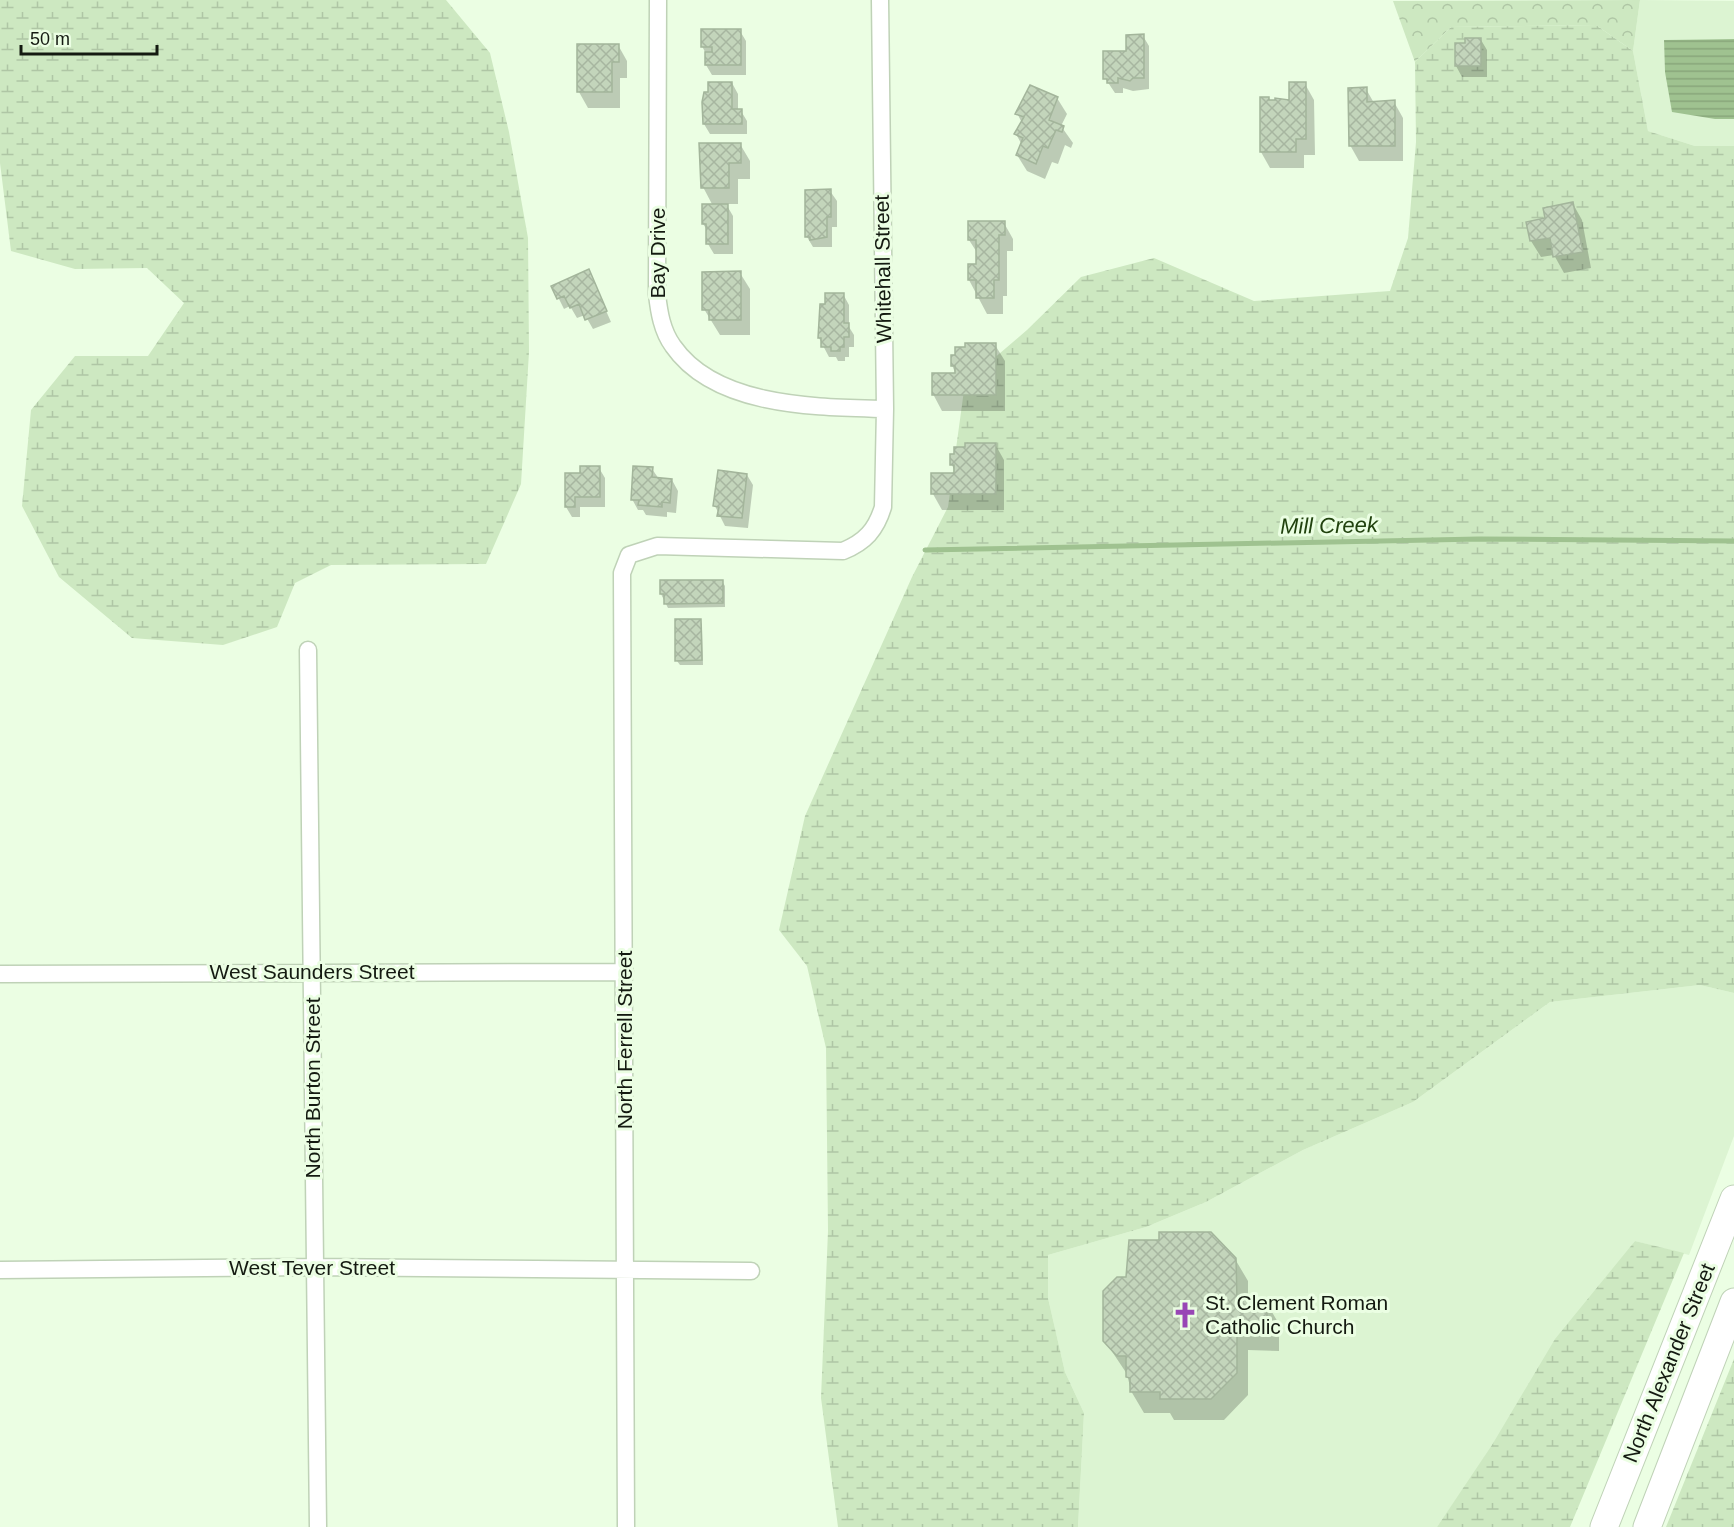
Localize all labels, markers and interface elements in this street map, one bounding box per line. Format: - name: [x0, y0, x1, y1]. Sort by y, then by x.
- scale bar: [21, 18, 158, 56]
- text: 50 m: [30, 29, 70, 49]
- street label: Whitehall Street: [870, 195, 895, 343]
- street label: Bay Drive: [646, 207, 669, 299]
- water label: Mill Creek: [1280, 512, 1379, 539]
- street label: North Ferrell Street: [613, 951, 636, 1129]
- street label: West Saunders Street: [209, 960, 415, 983]
- street label: North Burton Street: [301, 997, 324, 1178]
- street label: West Tever Street: [229, 1256, 395, 1279]
- street label: North Alexander Street: [1618, 1260, 1719, 1466]
- place label: St. Clement Roman Catholic Church: [1205, 1291, 1388, 1338]
- church icon: St. Clement Roman Catholic Church: [1170, 1300, 1200, 1330]

